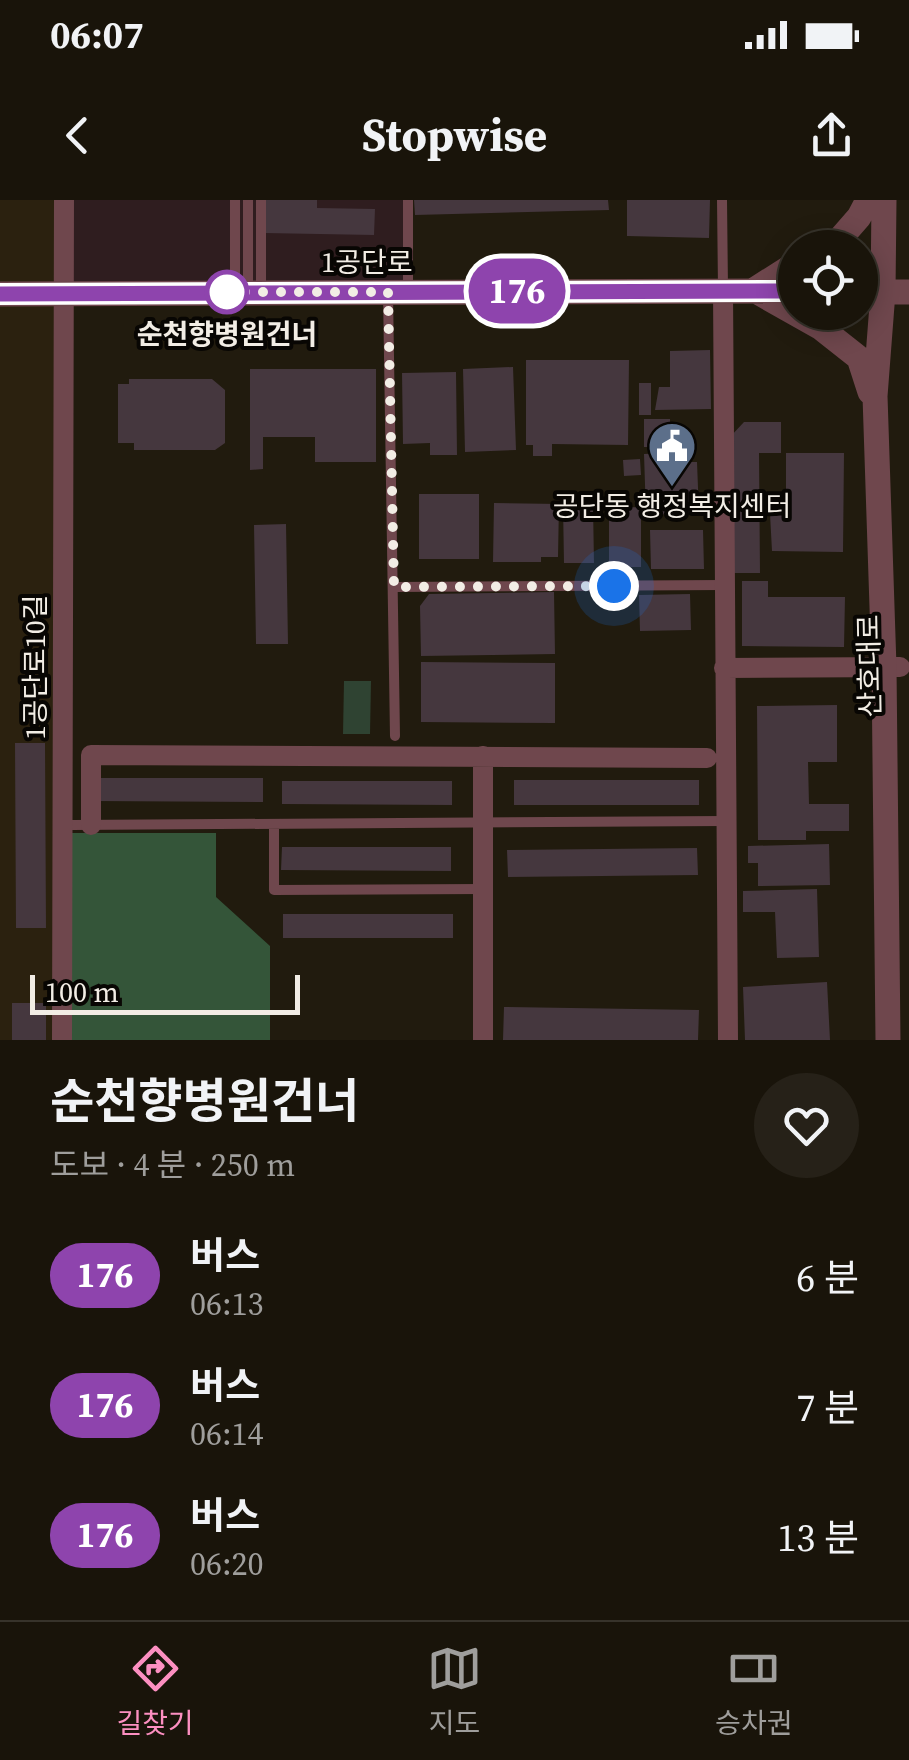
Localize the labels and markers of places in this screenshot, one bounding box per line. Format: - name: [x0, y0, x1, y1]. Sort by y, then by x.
- marker: 순천향병원건너: [206, 271, 248, 313]
- place label: 순천향병원건너: [137, 315, 317, 353]
- public building icon: 공단동 행정복지센터: [646, 420, 698, 488]
- place label: 공단동 행정복지센터: [553, 487, 791, 525]

